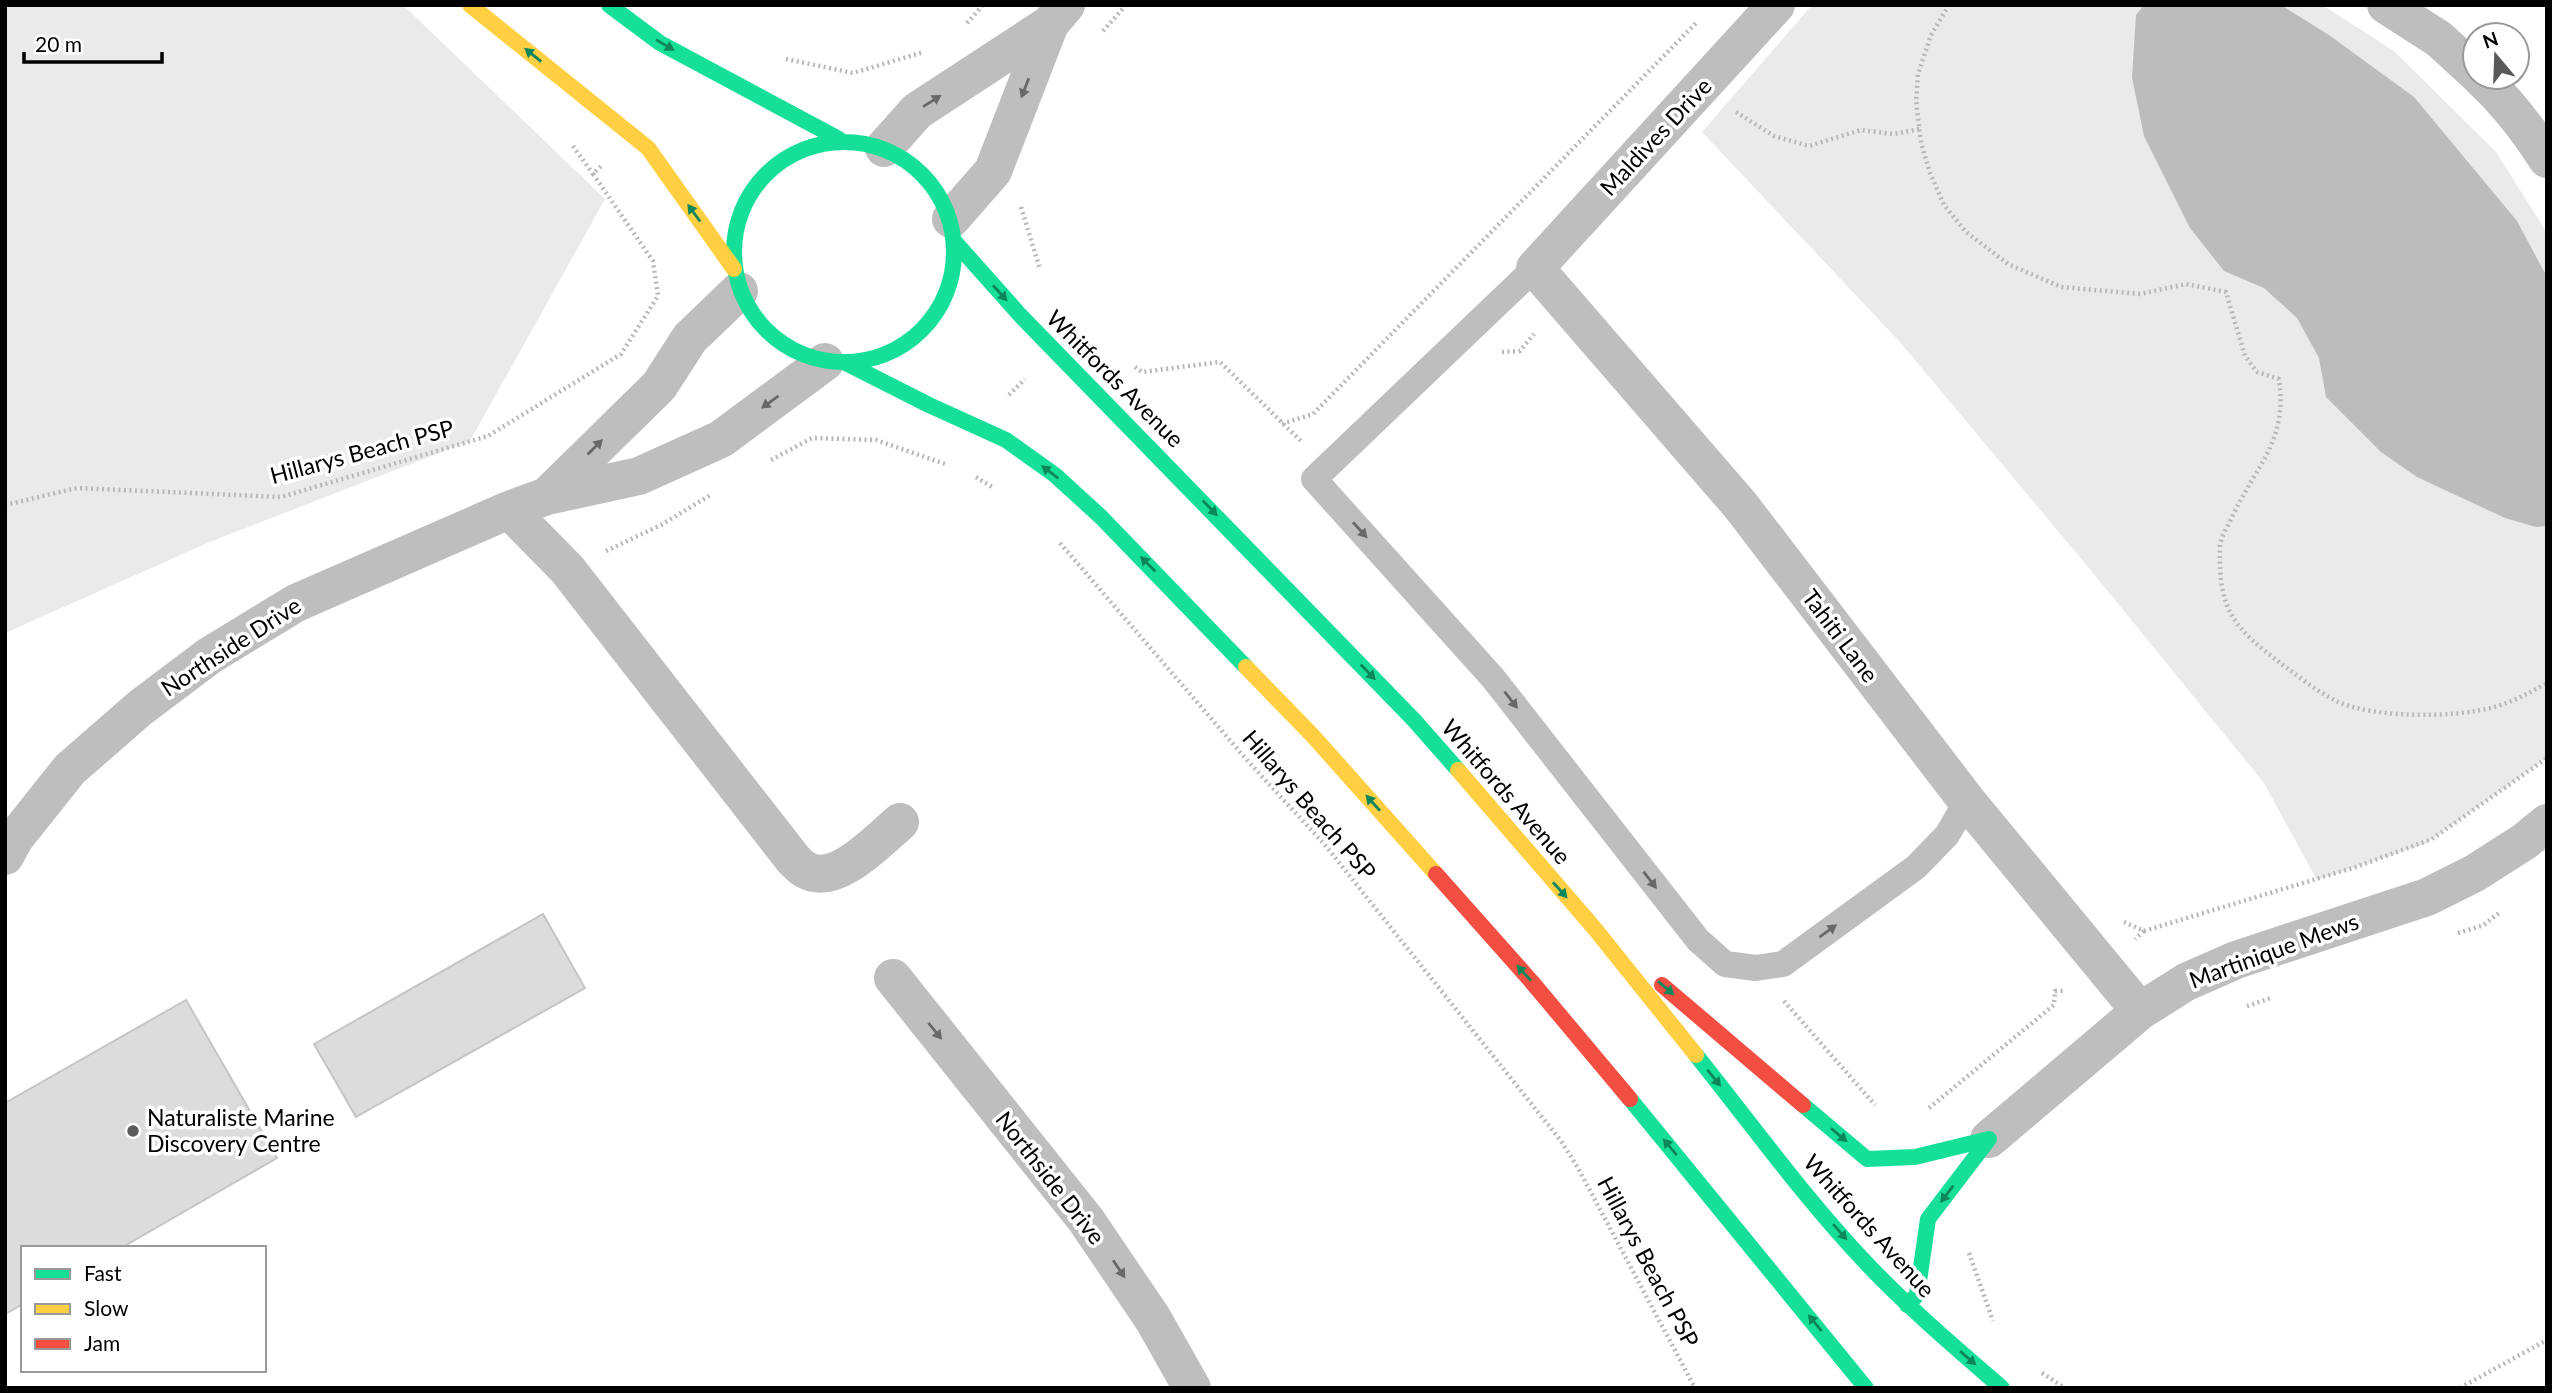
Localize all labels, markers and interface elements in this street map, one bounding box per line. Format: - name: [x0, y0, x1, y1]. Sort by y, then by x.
- scale bar: [24, 21, 163, 65]
- north arrow: [2461, 21, 2531, 91]
- text: N: [2480, 26, 2501, 53]
- text: 20 m: [35, 31, 82, 56]
- one-way arrow: [655, 39, 674, 51]
- one-way arrow: [525, 48, 542, 63]
- street label: Maldives Drive: [1594, 72, 1717, 201]
- one-way arrow: [1020, 77, 1031, 98]
- one-way arrow: [922, 94, 942, 107]
- one-way arrow: [687, 204, 701, 222]
- one-way arrow: [992, 285, 1007, 302]
- street label: Whitfords Avenue: [1041, 304, 1190, 453]
- one-way arrow: [761, 395, 779, 409]
- street label: Hillarys Beach PSP: [267, 413, 457, 489]
- one-way arrow: [587, 439, 604, 456]
- one-way arrow: [1041, 465, 1059, 479]
- one-way arrow: [1201, 500, 1218, 517]
- one-way arrow: [1352, 521, 1368, 539]
- one-way arrow: [1140, 556, 1156, 573]
- street label: Tahiti Lane: [1797, 583, 1885, 687]
- street label: Northside Drive: [155, 591, 306, 702]
- one-way arrow: [1359, 663, 1375, 680]
- one-way arrow: [1503, 691, 1518, 709]
- street label: Whitfords Avenue: [1436, 713, 1577, 869]
- street label: Hillarys Beach PSP: [1237, 724, 1382, 885]
- one-way arrow: [1366, 794, 1381, 811]
- one-way arrow: [1643, 871, 1657, 889]
- one-way arrow: [1552, 881, 1568, 899]
- street label: Martinique Mews: [2185, 906, 2362, 994]
- one-way arrow: [1819, 924, 1837, 938]
- one-way arrow: [1516, 964, 1532, 982]
- one-way arrow: [1656, 981, 1674, 996]
- one-way arrow: [928, 1022, 943, 1040]
- one-way arrow: [1706, 1069, 1721, 1086]
- place label: Naturaliste Marine Discovery Centre: [147, 1103, 335, 1157]
- street label: Northside Drive: [990, 1105, 1111, 1249]
- marker: Naturaliste Marine Discovery Centre: [125, 1123, 141, 1139]
- one-way arrow: [1831, 1127, 1848, 1142]
- one-way arrow: [1663, 1138, 1678, 1155]
- street label: Whitfords Avenue: [1798, 1148, 1941, 1303]
- street label: Hillarys Beach PSP: [1592, 1171, 1706, 1352]
- one-way arrow: [1940, 1184, 1955, 1202]
- one-way arrow: [1832, 1223, 1848, 1241]
- legend: [21, 1246, 266, 1372]
- one-way arrow: [1113, 1259, 1126, 1279]
- text: Fast: [84, 1260, 122, 1285]
- text: Slow: [84, 1295, 129, 1320]
- one-way arrow: [1807, 1314, 1822, 1332]
- text: Jam: [84, 1330, 120, 1355]
- one-way arrow: [1959, 1350, 1976, 1365]

